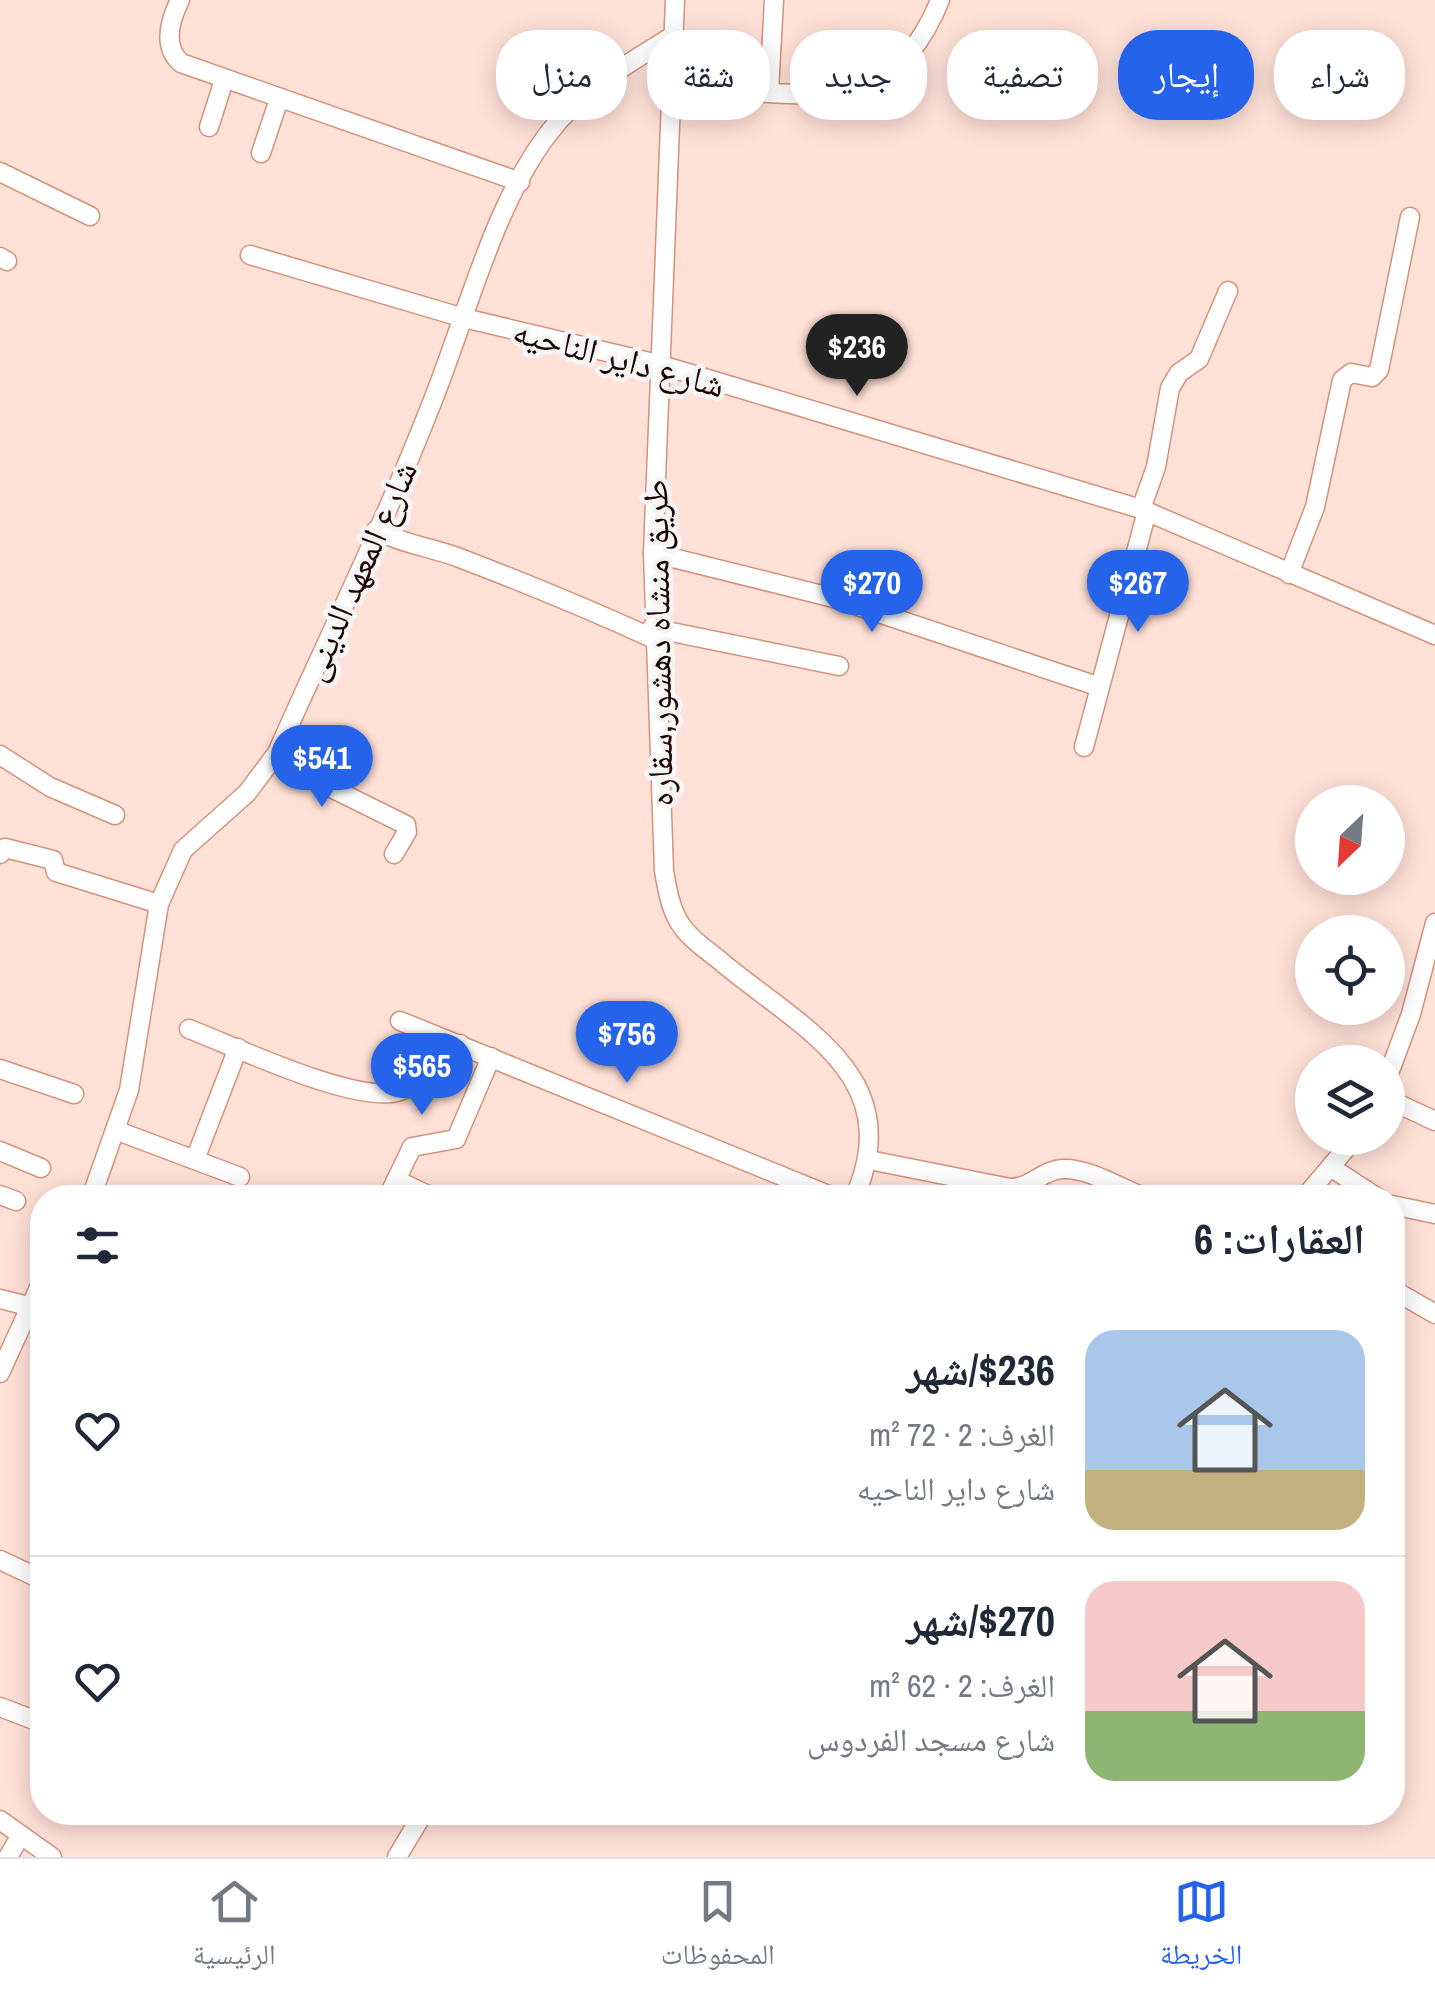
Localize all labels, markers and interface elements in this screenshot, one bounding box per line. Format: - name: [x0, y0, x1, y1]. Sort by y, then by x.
- chip: منزل: [496, 30, 627, 120]
- chip: شقة: [647, 30, 770, 120]
- chip: جديد: [790, 30, 927, 120]
- chip: تصفية: [947, 30, 1098, 120]
- chip: إيجار: [1118, 30, 1254, 120]
- chip: شراء: [1274, 30, 1405, 120]
- street label: شارع داير الناحيه: [508, 307, 730, 408]
- pin: $236: [798, 314, 916, 399]
- text: $236: [828, 325, 886, 368]
- street label: شارع المعهد الدينى: [289, 454, 428, 688]
- street label: طريق منشاه دهشور,سقاره: [631, 479, 684, 807]
- pin: $270: [813, 550, 931, 635]
- pin: $267: [1079, 550, 1197, 635]
- text: $270: [843, 561, 901, 604]
- text: $267: [1109, 561, 1167, 604]
- pin: $541: [263, 725, 381, 810]
- text: $541: [293, 736, 351, 779]
- north arrow: [1295, 785, 1405, 895]
- map controls: [1295, 785, 1405, 1155]
- button: locate: [1295, 915, 1405, 1025]
- pin: $756: [568, 1001, 686, 1086]
- text: $756: [598, 1012, 656, 1055]
- pin: $565: [363, 1033, 481, 1118]
- text: $565: [393, 1044, 451, 1087]
- button: layers: [1295, 1045, 1405, 1155]
- text: العقارات: 6: [1194, 1211, 1365, 1267]
- icon: filters: [70, 1218, 125, 1273]
- text: $236/شهر: [906, 1342, 1055, 1398]
- icon: home: [1165, 1370, 1285, 1490]
- icon: heart: [70, 1403, 125, 1458]
- text: الغرف: 2 · 72 m²: [869, 1413, 1055, 1456]
- text: شارع داير الناحيه: [857, 1467, 1055, 1510]
- text: $270/شهر: [906, 1593, 1055, 1649]
- icon: home: [1165, 1621, 1285, 1741]
- icon: heart: [70, 1654, 125, 1709]
- text: الغرف: 2 · 62 m²: [869, 1664, 1055, 1707]
- text: شارع مسجد الفردوس: [807, 1718, 1055, 1761]
- tab: الرئيسية: [193, 1874, 276, 1982]
- tab: المحفوظات: [661, 1874, 775, 1982]
- tab: الخريطة: [1160, 1874, 1242, 1982]

